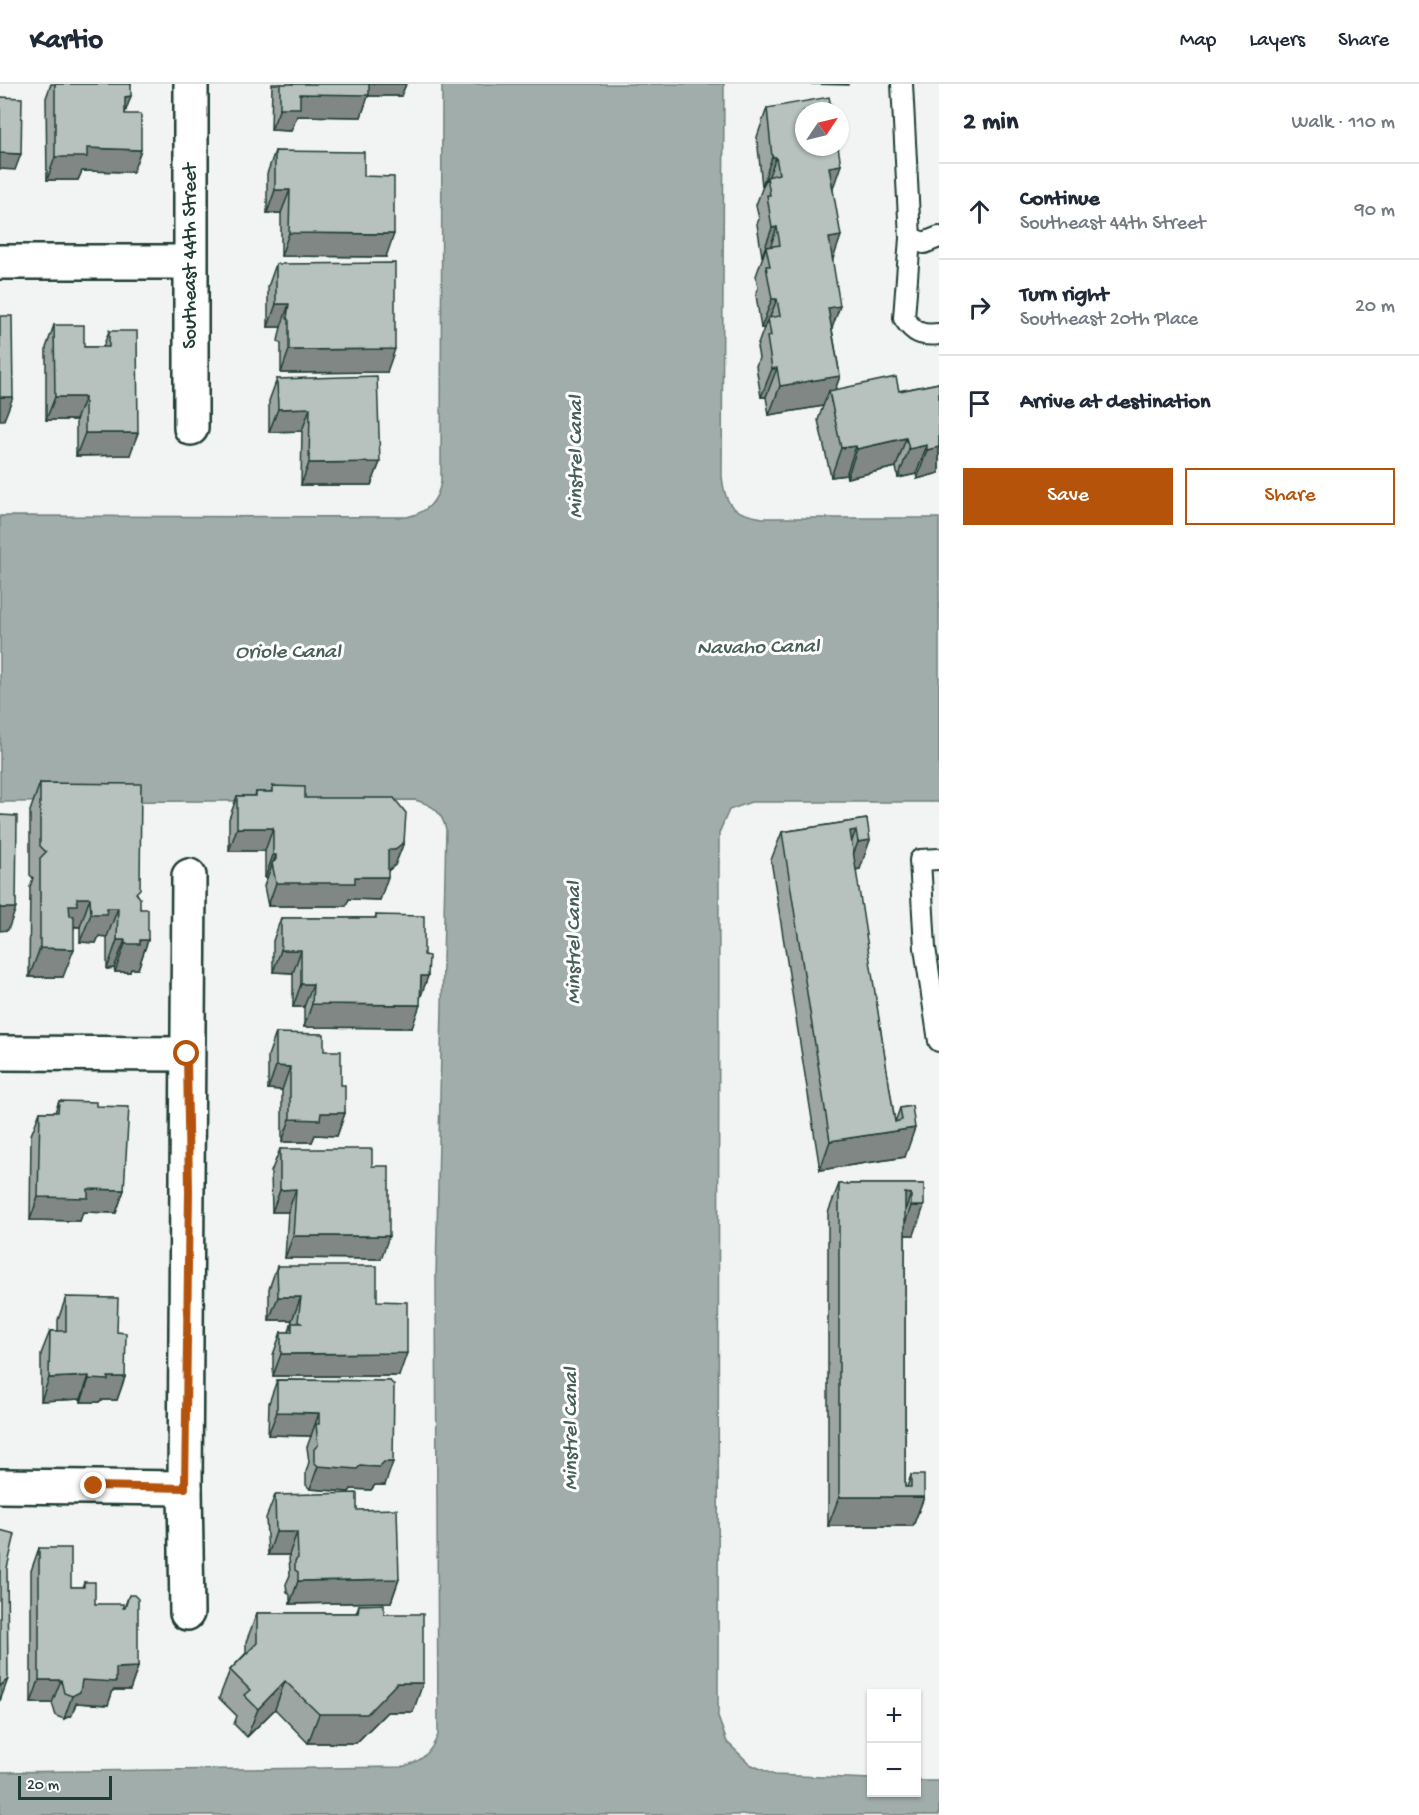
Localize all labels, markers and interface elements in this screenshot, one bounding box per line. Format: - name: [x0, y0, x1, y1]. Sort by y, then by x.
- text: Kartio: [30, 25, 103, 58]
- text: Map: [1180, 29, 1216, 54]
- text: Layers: [1249, 29, 1305, 54]
- text: Share: [1338, 29, 1389, 54]
- north arrow: [795, 102, 849, 156]
- text: 2 min: [963, 108, 1018, 139]
- text: Walk · 110 m: [1291, 112, 1395, 135]
- street label: Southeast 44th Street: [180, 161, 203, 349]
- text: Continue: [1020, 187, 1100, 213]
- icon: ahead: [963, 195, 996, 228]
- text: 90 m: [1355, 200, 1395, 223]
- text: Southeast 44th Street: [1020, 213, 1206, 236]
- text: Turn right: [1020, 283, 1108, 309]
- icon: right: [963, 291, 996, 324]
- text: 20 m: [1355, 296, 1395, 319]
- text: Southeast 20th Place: [1020, 309, 1198, 332]
- icon: arrive: [963, 387, 996, 420]
- text: Arrive at destination: [1020, 390, 1210, 416]
- water label: Minstrel Canal: [565, 394, 590, 518]
- button: Save: [963, 468, 1173, 525]
- button: Share: [1185, 468, 1395, 525]
- water label: Navaho Canal: [696, 635, 821, 663]
- water label: Oriole Canal: [235, 641, 342, 666]
- water label: Minstrel Canal: [563, 880, 588, 1004]
- route start: [173, 1040, 199, 1066]
- water label: Minstrel Canal: [560, 1366, 585, 1490]
- route end: [80, 1472, 106, 1498]
- map controls: [867, 1689, 921, 1797]
- button: +: [867, 1689, 921, 1743]
- button: −: [867, 1743, 921, 1797]
- scale bar: [18, 1773, 112, 1800]
- text: 20 m: [27, 1777, 59, 1796]

